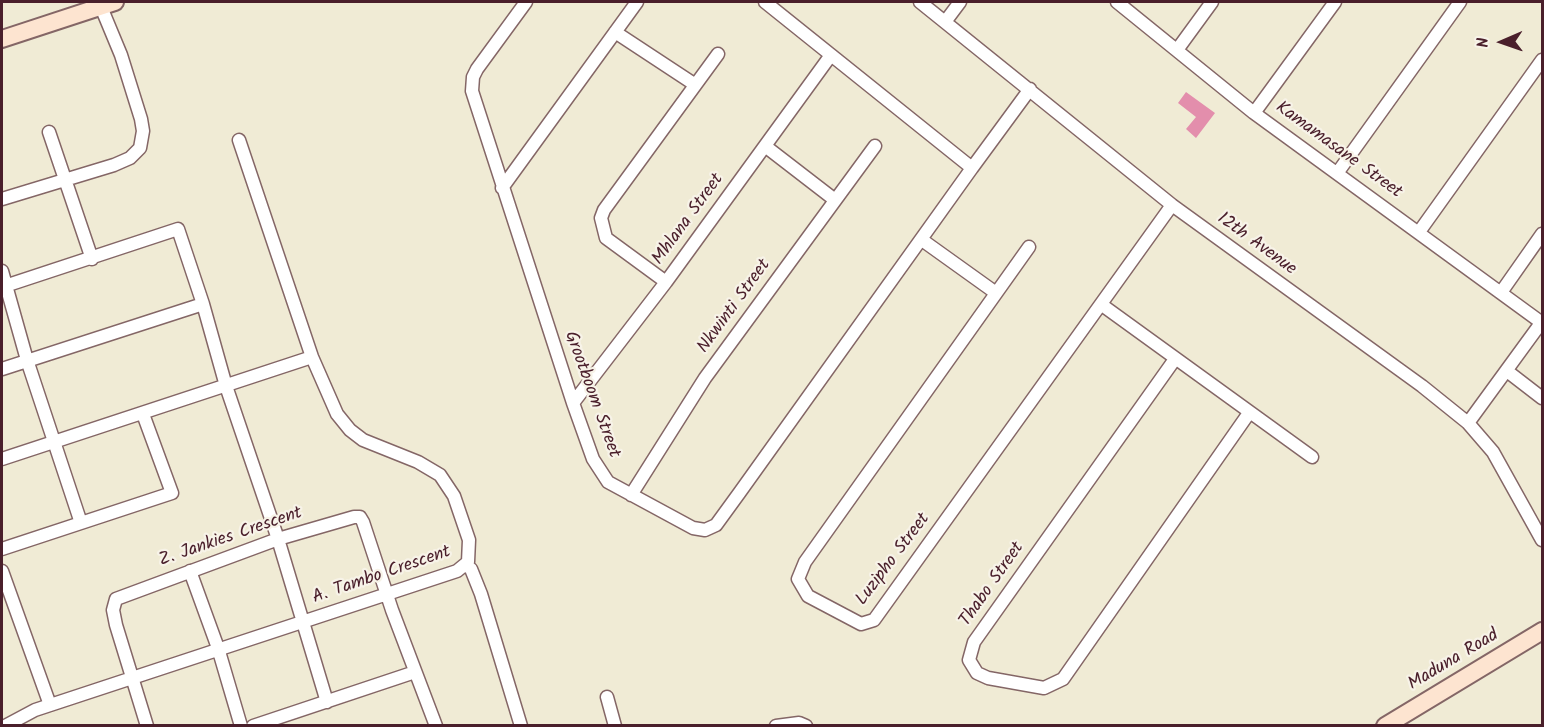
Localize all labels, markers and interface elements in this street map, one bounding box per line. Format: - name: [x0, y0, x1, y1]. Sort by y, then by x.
- north arrow: [1472, 12, 1532, 72]
- text: N: [1471, 37, 1496, 48]
- street label: Kamamasane Street: [1270, 98, 1406, 204]
- street label: Mhlana Street: [649, 170, 729, 270]
- street label: 12th Avenue: [1212, 209, 1300, 281]
- street label: Nkwinti Street: [694, 256, 776, 358]
- street label: Grootboom Street: [558, 329, 624, 461]
- street label: Z. Jankies Crescent: [157, 503, 305, 573]
- street label: Luzipho Street: [852, 510, 936, 610]
- street label: Thabo Street: [956, 539, 1030, 631]
- street label: A. Tambo Crescent: [310, 542, 454, 610]
- street label: Maduna Road: [1405, 626, 1503, 696]

